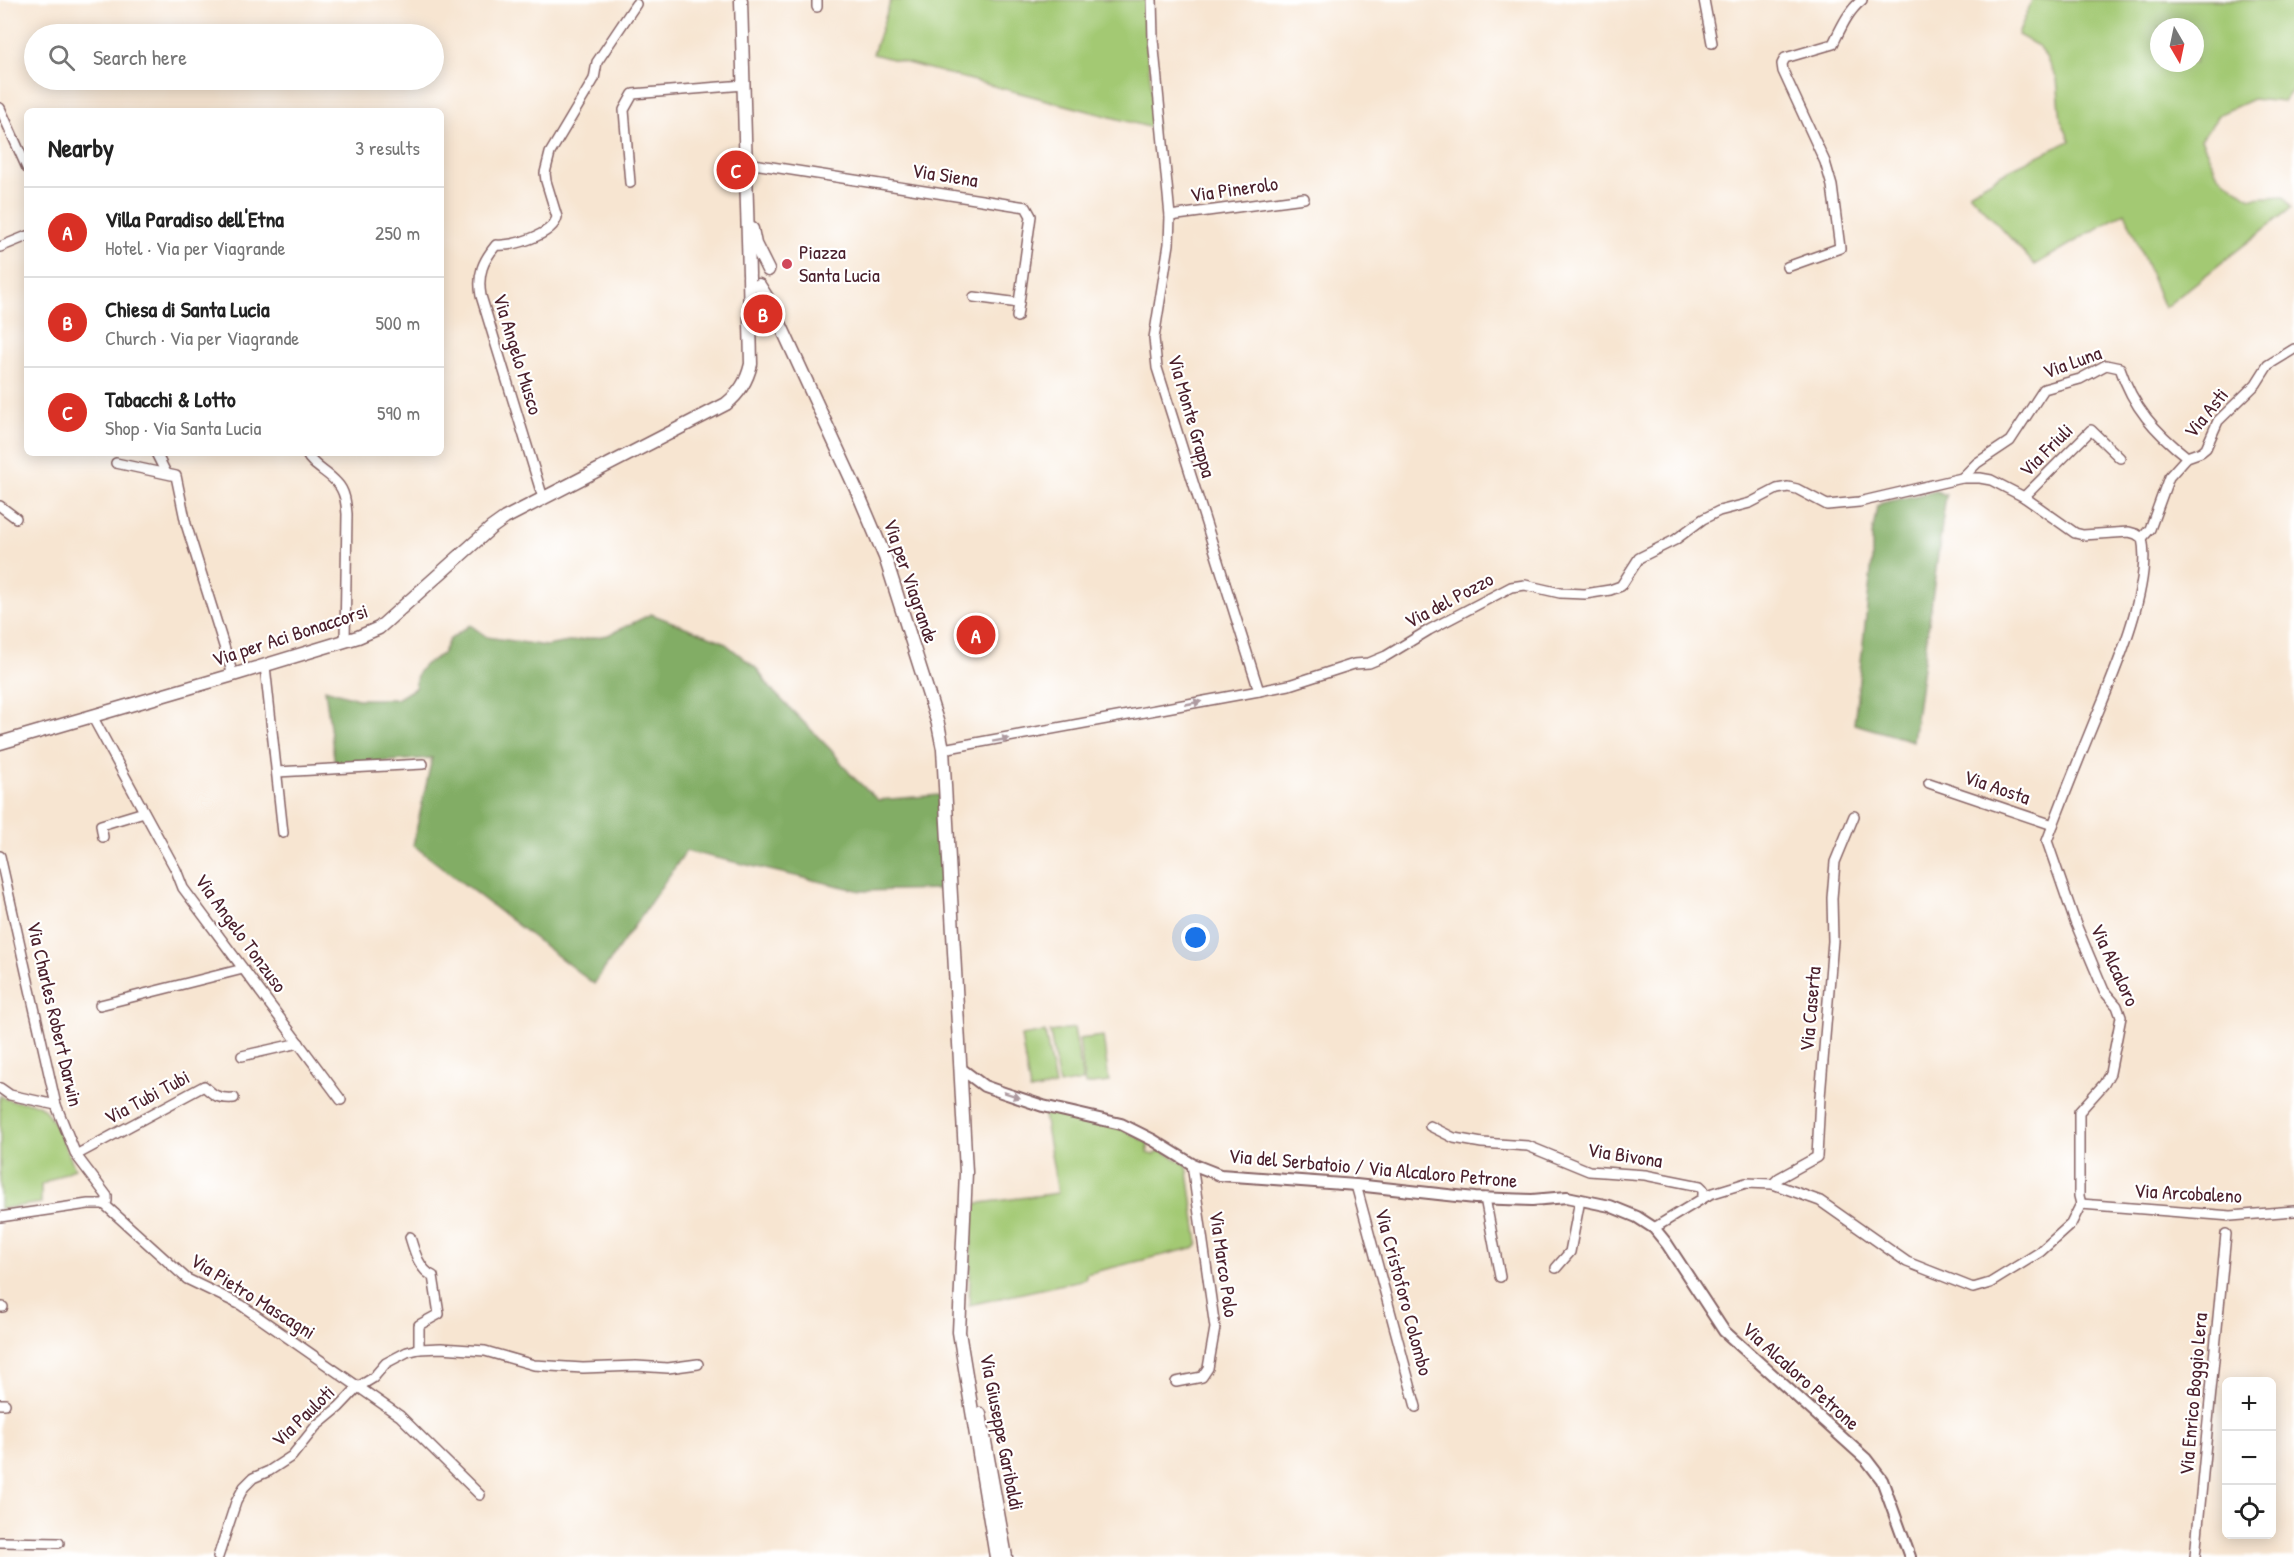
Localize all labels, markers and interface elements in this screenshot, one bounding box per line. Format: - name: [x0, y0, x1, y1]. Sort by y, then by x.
- north arrow: [2150, 18, 2204, 72]
- search box: [24, 24, 444, 90]
- icon: search: [45, 41, 78, 74]
- text: Search here: [93, 42, 187, 72]
- text: Nearby: [48, 130, 114, 165]
- text: 3 results: [355, 134, 420, 161]
- pin: C: [716, 148, 756, 192]
- street label: Via Siena: [910, 156, 980, 193]
- street label: Via Pinerolo: [1188, 169, 1280, 208]
- text: Villa Paradiso dell'Etna: [105, 204, 284, 234]
- text: A: [63, 219, 72, 246]
- text: 250 m: [375, 219, 420, 246]
- text: Hotel · Via per Viagrande: [105, 234, 286, 261]
- place label: Piazza Santa Lucia: [799, 238, 880, 288]
- marker: Piazza Santa Lucia: [780, 257, 794, 271]
- street label: Via Angelo Musco: [487, 290, 550, 418]
- pin: B: [744, 292, 783, 336]
- text: Chiesa di Santa Lucia: [105, 294, 270, 324]
- text: B: [62, 309, 73, 336]
- text: 500 m: [375, 309, 420, 336]
- text: Church · Via per Viagrande: [105, 324, 299, 351]
- street label: Via Luna: [2039, 338, 2105, 385]
- street label: Via Monte Grappa: [1162, 351, 1223, 481]
- street label: Via Asti: [2177, 382, 2234, 443]
- text: Tabacchi & Lotto: [105, 384, 236, 414]
- text: C: [62, 399, 73, 426]
- text: 590 m: [377, 399, 420, 426]
- text: Shop · Via Santa Lucia: [105, 414, 261, 441]
- street label: Via Friuli: [2013, 417, 2078, 482]
- street label: Via per Viagrande: [878, 515, 945, 647]
- street label: Via del Pozzo: [1400, 565, 1498, 634]
- street label: Via per Aci Bonaccorsi: [209, 597, 371, 672]
- pin: A: [956, 612, 996, 658]
- one-way arrow: [1183, 698, 1202, 707]
- one-way arrow: [992, 735, 1011, 744]
- street label: Via Aosta: [1960, 763, 2034, 810]
- street label: Via Angelo Tonzuso: [189, 868, 294, 998]
- street label: Via Charles Robert Darwin: [21, 919, 90, 1109]
- street label: Via Alcaloro: [2085, 919, 2146, 1010]
- your location: [1181, 923, 1210, 952]
- street label: Via Caserta: [1792, 965, 1827, 1052]
- street label: Via Tubi Tubi: [99, 1063, 194, 1130]
- one-way arrow: [1003, 1091, 1021, 1101]
- street label: Via Bivona: [1586, 1135, 1665, 1174]
- street label: Via del Serbatoio / Via Alcaloro Petrone: [1228, 1141, 1519, 1194]
- street label: Via Arcobaleno: [2133, 1176, 2243, 1209]
- street label: Via Cristoforo Colombo: [1369, 1205, 1440, 1378]
- street label: Via Marco Polo: [1204, 1209, 1245, 1319]
- street label: Via Pietro Mascagni: [186, 1246, 321, 1345]
- street label: Via Enrico Boggio Lera: [2172, 1312, 2213, 1476]
- street label: Via Alcaloro Petrone: [1737, 1315, 1866, 1436]
- street label: Via Giuseppe Garibaldi: [974, 1351, 1031, 1512]
- map controls: [2222, 1377, 2276, 1539]
- button: +: [2222, 1377, 2276, 1431]
- street label: Via Pauloti: [265, 1379, 340, 1453]
- button: −: [2222, 1431, 2276, 1485]
- button: locate: [2222, 1485, 2276, 1539]

